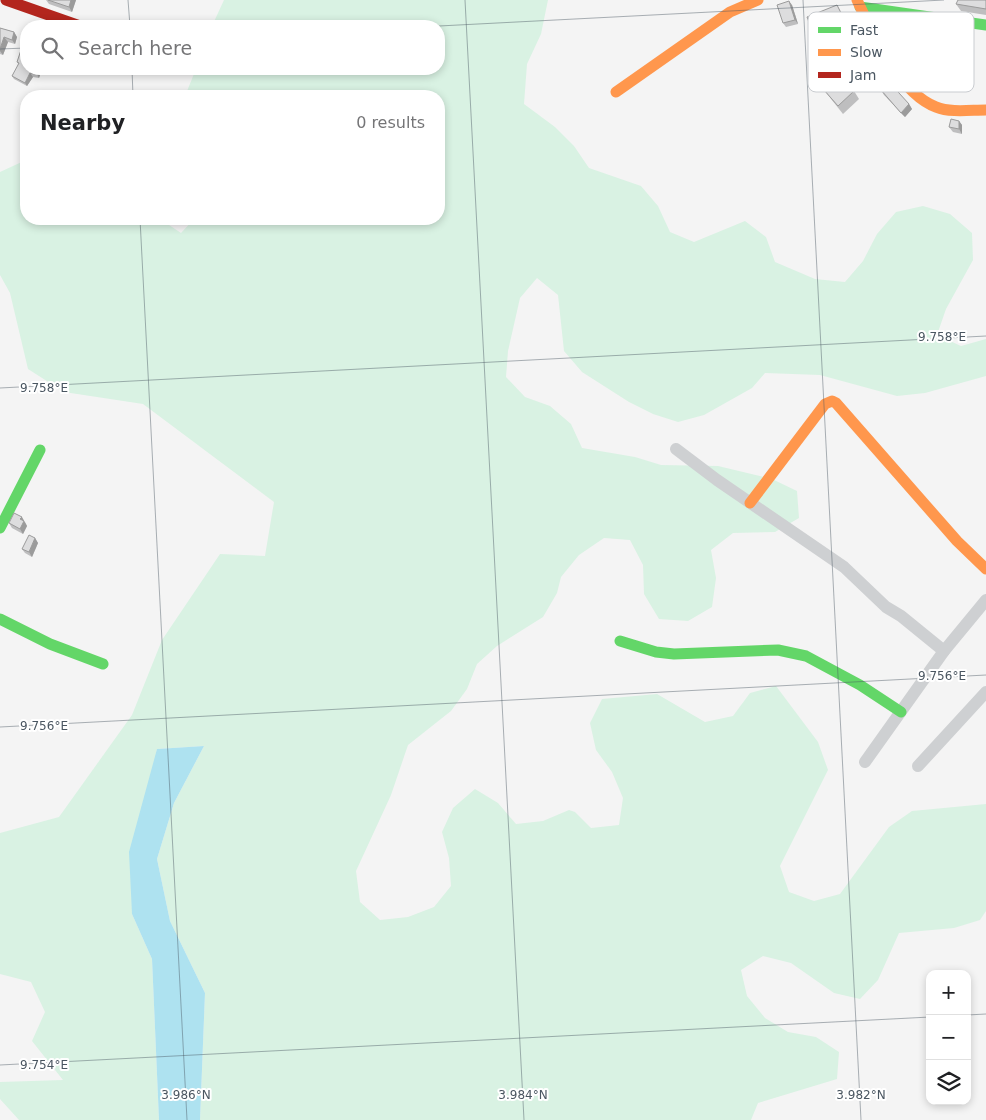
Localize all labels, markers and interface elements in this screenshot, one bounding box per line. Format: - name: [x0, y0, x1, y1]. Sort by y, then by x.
- legend: [808, 12, 974, 92]
- search box: [20, 20, 445, 75]
- text: Fast: [850, 22, 879, 38]
- icon: search: [38, 34, 66, 62]
- text: Search here: [78, 37, 192, 59]
- text: Slow: [850, 44, 883, 60]
- text: Jam: [849, 67, 876, 83]
- text: Nearby: [40, 111, 125, 135]
- text: 0 results: [356, 113, 425, 132]
- text: 9.758°E: [918, 330, 966, 344]
- text: 9.758°E: [20, 381, 68, 395]
- text: 9.756°E: [918, 669, 966, 683]
- text: 9.756°E: [20, 719, 68, 733]
- map controls: [926, 970, 971, 1105]
- button: +: [926, 970, 971, 1015]
- button: −: [926, 1015, 971, 1060]
- text: 9.754°E: [20, 1058, 68, 1072]
- button: layers: [926, 1060, 971, 1105]
- text: 3.986°N: [161, 1088, 211, 1102]
- text: 3.984°N: [498, 1088, 548, 1102]
- text: 3.982°N: [836, 1088, 886, 1102]

